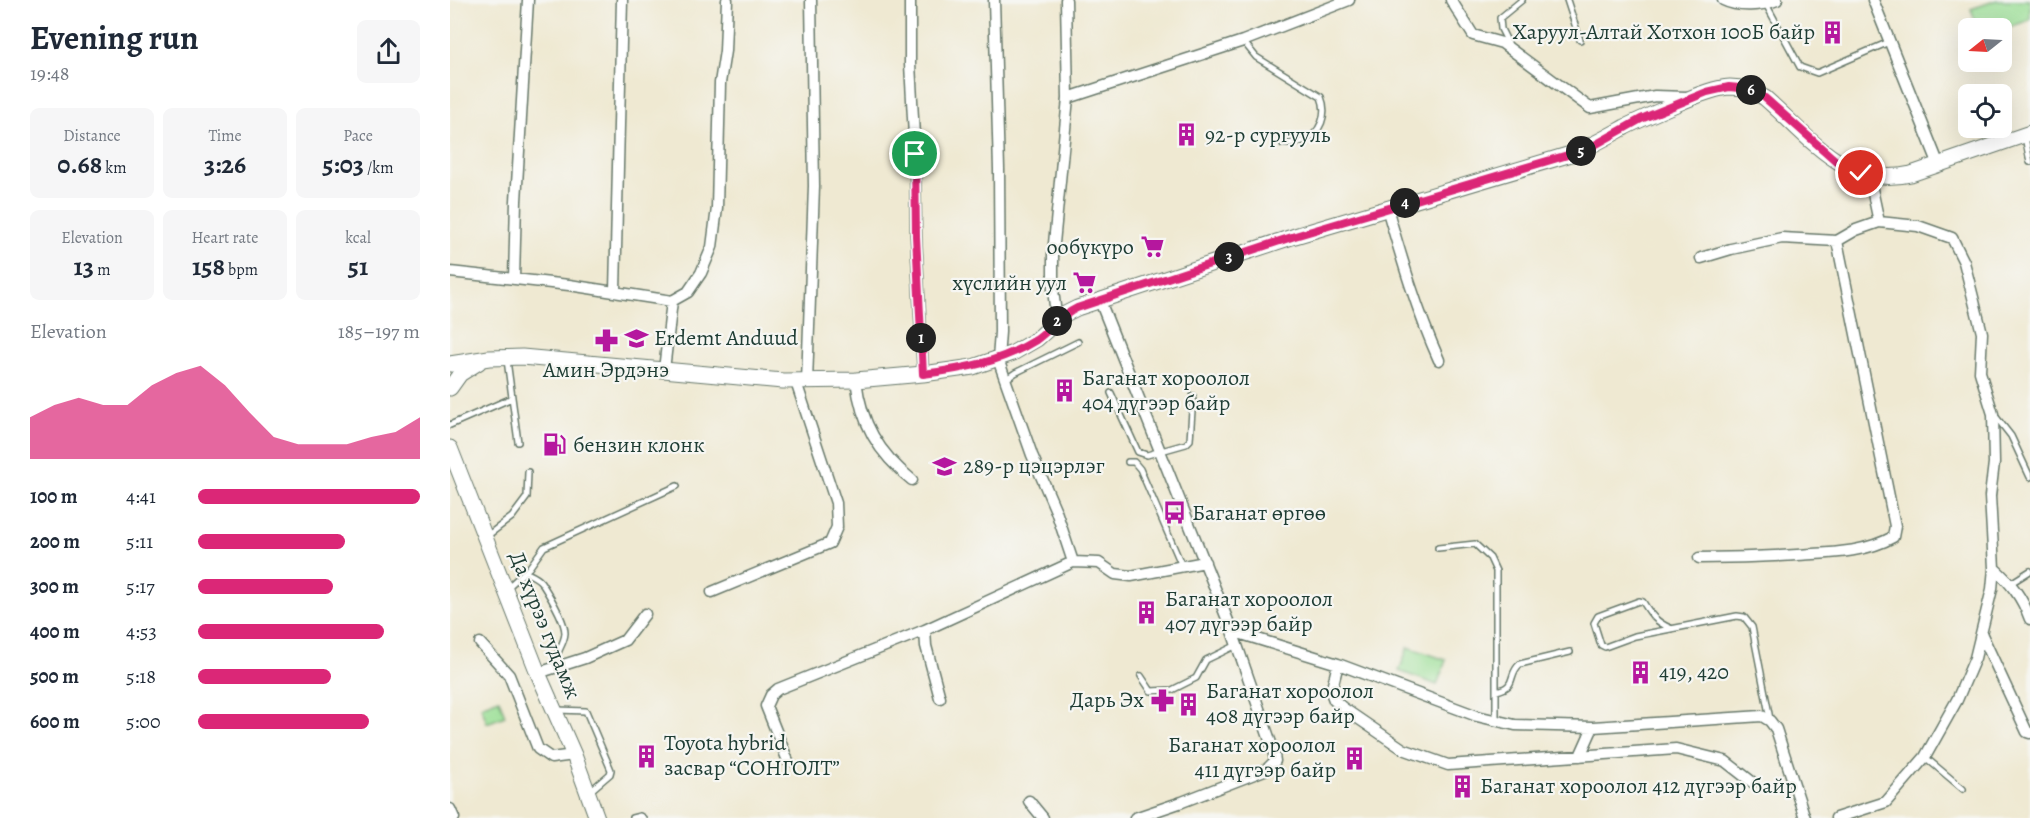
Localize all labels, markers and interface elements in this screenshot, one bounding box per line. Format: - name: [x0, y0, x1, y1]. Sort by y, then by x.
- text: Evening run: [30, 15, 199, 60]
- place label: Харуул-Алтай Хотхон 100Б байр: [1512, 17, 1815, 47]
- north arrow: [1958, 18, 2012, 72]
- map controls: [1958, 18, 2012, 138]
- building icon: Харуул-Алтай Хотхон 100Б байр: [1820, 19, 1846, 45]
- button: share: [357, 20, 420, 83]
- text: 19:48: [30, 60, 69, 87]
- pin: 6: [1736, 75, 1766, 105]
- text: 6: [1747, 79, 1755, 101]
- button: locate: [1958, 84, 2012, 138]
- place label: 92-р сургууль: [1205, 120, 1331, 150]
- building icon: 92-р сургууль: [1174, 122, 1200, 148]
- text: Distance: [63, 125, 121, 147]
- text: Time: [208, 125, 242, 147]
- text: Pace: [343, 125, 373, 147]
- pin: [889, 128, 940, 179]
- pin: 5: [1566, 136, 1596, 166]
- icon: arrive: [898, 137, 931, 170]
- text: 5: [1578, 140, 1584, 162]
- text: 0.68: [57, 147, 102, 182]
- text: 3:26: [204, 147, 246, 182]
- text: 5:03: [322, 147, 364, 182]
- pin: [1835, 147, 1886, 198]
- icon: check: [1844, 156, 1877, 189]
- text: km: [102, 157, 127, 179]
- text: /km: [364, 157, 394, 179]
- pin: 4: [1390, 188, 1420, 218]
- text: 4: [1401, 192, 1409, 214]
- text: Elevation: [61, 227, 123, 249]
- text: Heart rate: [192, 227, 258, 249]
- text: kcal: [345, 227, 371, 249]
- place label: ообүкүро: [1046, 232, 1134, 262]
- supermarket icon: ообүкүро: [1139, 234, 1165, 260]
- pin: 3: [1214, 242, 1244, 272]
- text: 3: [1226, 246, 1232, 268]
- text: 13: [74, 249, 94, 284]
- text: 158: [192, 249, 225, 284]
- text: 51: [348, 249, 368, 284]
- text: m: [94, 259, 110, 281]
- text: bpm: [225, 259, 258, 281]
- place label: хүслийн уул: [952, 268, 1067, 298]
- supermarket icon: хүслийн уул: [1072, 270, 1098, 296]
- pin: 2: [1042, 306, 1072, 336]
- text: 2: [1053, 310, 1061, 332]
- text: Elevation: [30, 318, 107, 345]
- text: 185–197 m: [338, 318, 420, 345]
- place label: Erdemt Anduud: [654, 323, 798, 353]
- pin: 1: [906, 323, 936, 353]
- school or university icon: Erdemt Anduud: [623, 325, 649, 351]
- text: 1: [918, 327, 924, 349]
- pharmacy icon: Амин Эрдэнэ: [593, 328, 619, 354]
- place label: Амин Эрдэнэ: [542, 355, 669, 385]
- place label: Баганат хороолол 404 дүгээр байр: [1082, 363, 1250, 418]
- building icon: Баганат хороолол 404 дүгээр байр: [1051, 378, 1077, 404]
- place label: бензин клонк: [573, 430, 705, 460]
- fuel station icon: бензин клонк: [542, 432, 568, 458]
- place label: 289-р цэцэрлэг: [963, 451, 1105, 481]
- school or university icon: 289-р цэцэрлэг: [932, 453, 958, 479]
- text: 100 m: [30, 483, 78, 510]
- text: 4:41: [126, 483, 156, 510]
- place label: Баганат өргөө: [1192, 498, 1326, 528]
- bus stop icon: Баганат өргөө: [1161, 500, 1187, 526]
- text: 200 m: [30, 528, 80, 555]
- text: 5:11: [126, 528, 153, 555]
- street label: Да хүрээ гудамж: [502, 547, 588, 704]
- text: 300 m: [30, 573, 79, 600]
- text: 5:17: [126, 573, 155, 600]
- place label: Баганат хороолол 407 дүгээр байр: [1165, 584, 1333, 639]
- building icon: Баганат хороолол 407 дүгээр байр: [1134, 599, 1160, 625]
- text: 400 m: [30, 618, 80, 645]
- text: 4:53: [126, 618, 157, 645]
- place label: 419, 420: [1659, 657, 1729, 687]
- building icon: 419, 420: [1628, 659, 1654, 685]
- text: 500 m: [30, 663, 79, 690]
- text: 5:18: [126, 663, 156, 690]
- place label: Баганат хороолол 408 дүгээр байр: [1206, 676, 1374, 731]
- place label: Дарь Эх: [1070, 685, 1144, 715]
- pharmacy icon: Дарь Эх: [1149, 687, 1175, 713]
- building icon: Баганат хороолол 408 дүгээр байр: [1175, 691, 1201, 717]
- text: 600 m: [30, 708, 80, 735]
- text: 5:00: [126, 708, 161, 735]
- place label: Toyota hybrid засвар “СОНГОЛТ”: [664, 728, 840, 783]
- place label: Баганат хороолол 411 дүгээр байр: [1168, 730, 1336, 785]
- building icon: Toyota hybrid засвар “СОНГОЛТ”: [633, 743, 659, 769]
- building icon: Баганат хороолол 411 дүгээр байр: [1341, 745, 1367, 771]
- place label: Баганат хороолол 412 дүгээр байр: [1480, 771, 1797, 801]
- building icon: Баганат хороолол 412 дүгээр байр: [1449, 773, 1475, 799]

